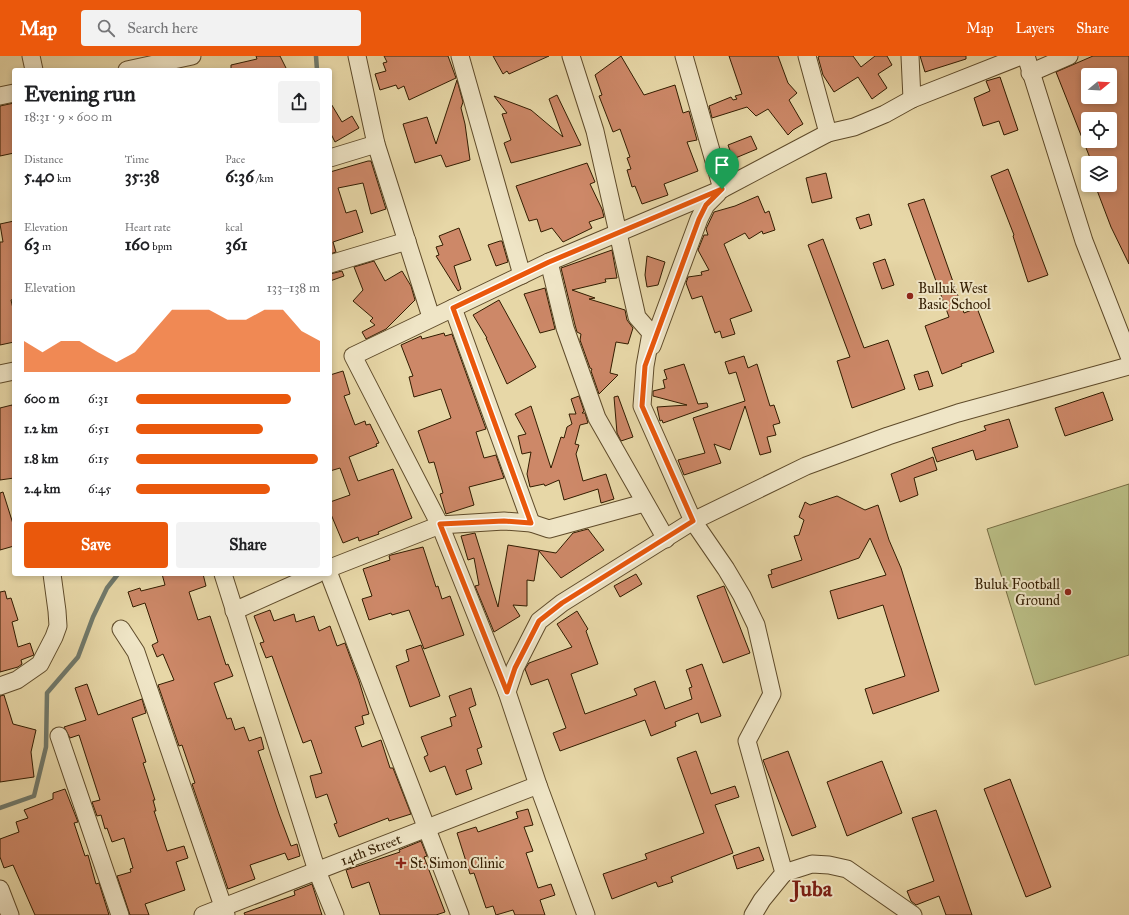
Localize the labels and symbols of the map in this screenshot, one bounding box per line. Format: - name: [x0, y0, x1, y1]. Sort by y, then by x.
- north arrow: [1081, 68, 1117, 104]
- pin: [705, 148, 739, 189]
- place label: Bulluk West Basic School: [918, 280, 991, 313]
- marker: Bulluk West Basic School: [905, 291, 915, 301]
- place label: Buluk Football Ground: [974, 576, 1060, 609]
- marker: Buluk Football Ground: [1063, 587, 1073, 597]
- street label: 14th Street: [338, 831, 404, 869]
- place label: St. Simon Clinic: [410, 855, 505, 872]
- marker: St. Simon Clinic: [395, 857, 407, 869]
- district label: Juba: [789, 875, 833, 903]

